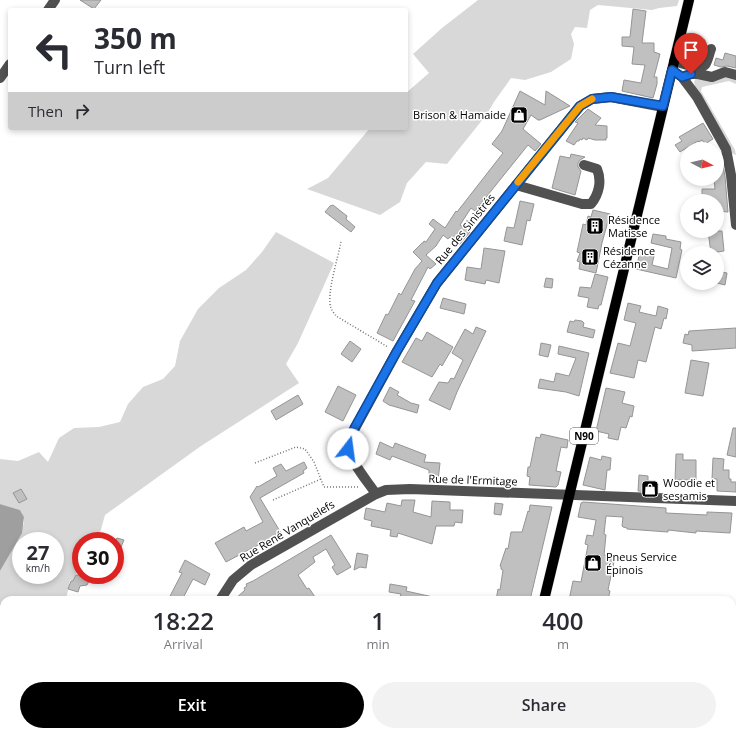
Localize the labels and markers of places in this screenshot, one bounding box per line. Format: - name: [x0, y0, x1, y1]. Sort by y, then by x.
- pin: [674, 33, 708, 74]
- shop icon: Brison & Hamaide: [509, 105, 529, 125]
- place label: Brison & Hamaide: [413, 107, 506, 122]
- place label: Résidence Matisse: [608, 212, 660, 240]
- building icon: Résidence Matisse: [585, 216, 605, 236]
- place label: Résidence Cézanne: [603, 243, 655, 271]
- building icon: Résidence Cézanne: [580, 247, 600, 267]
- place label: Woodie et ses amis: [663, 475, 715, 503]
- shop icon: Woodie et ses amis: [640, 479, 660, 499]
- place label: Pneus Service Épinois: [606, 549, 677, 577]
- shop icon: Pneus Service Épinois: [583, 553, 603, 573]

